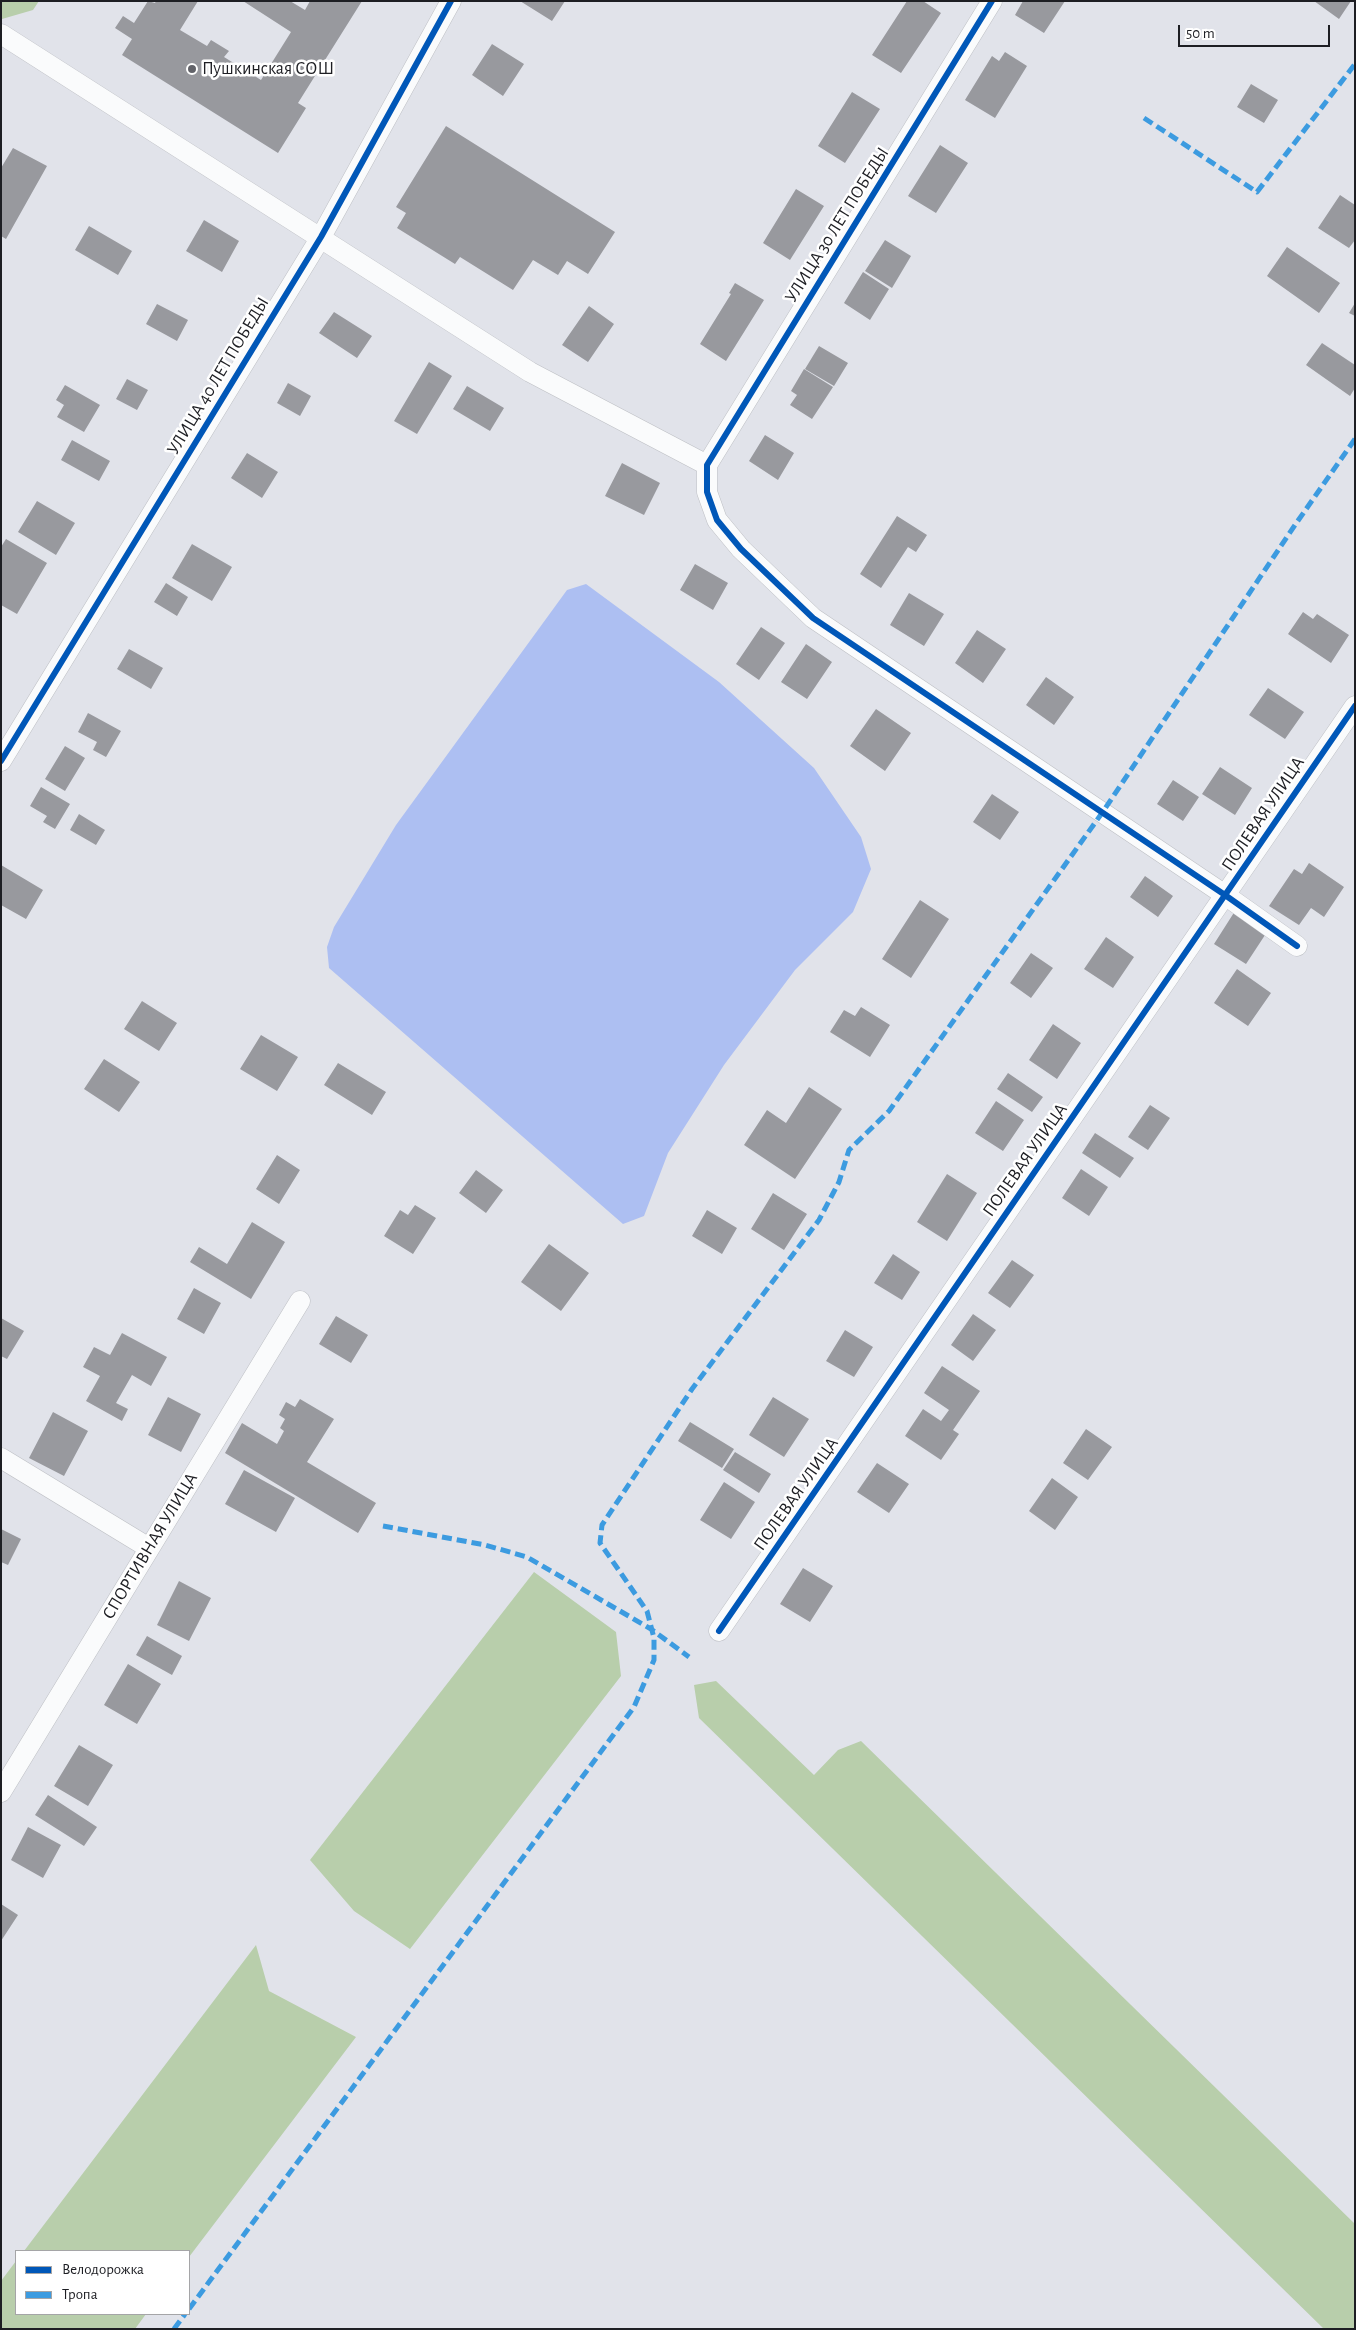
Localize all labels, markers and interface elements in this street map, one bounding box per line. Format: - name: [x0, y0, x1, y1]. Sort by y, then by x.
- scale bar: [1181, 15, 1334, 47]
- text: 50 m: [1186, 26, 1215, 41]
- place label: Пушкинская СОШ: [202, 58, 334, 80]
- marker: Пушкинская СОШ: [186, 63, 198, 75]
- street label: УЛИЦА 30 ЛЕТ ПОБЕДЫ: [780, 143, 894, 307]
- street label: УЛИЦА 40 ЛЕТ ПОБЕДЫ: [162, 293, 274, 459]
- street label: ПОЛЕВАЯ УЛИЦА: [1217, 753, 1309, 875]
- street label: ПОЛЕВАЯ УЛИЦА: [978, 1099, 1072, 1221]
- street label: ПОЛЕВАЯ УЛИЦА: [749, 1433, 843, 1555]
- street label: СПОРТИВНАЯ УЛИЦА: [98, 1469, 202, 1623]
- legend: [15, 2250, 190, 2315]
- text: Велодорожка: [62, 2262, 144, 2277]
- text: Тропа: [62, 2287, 98, 2302]

